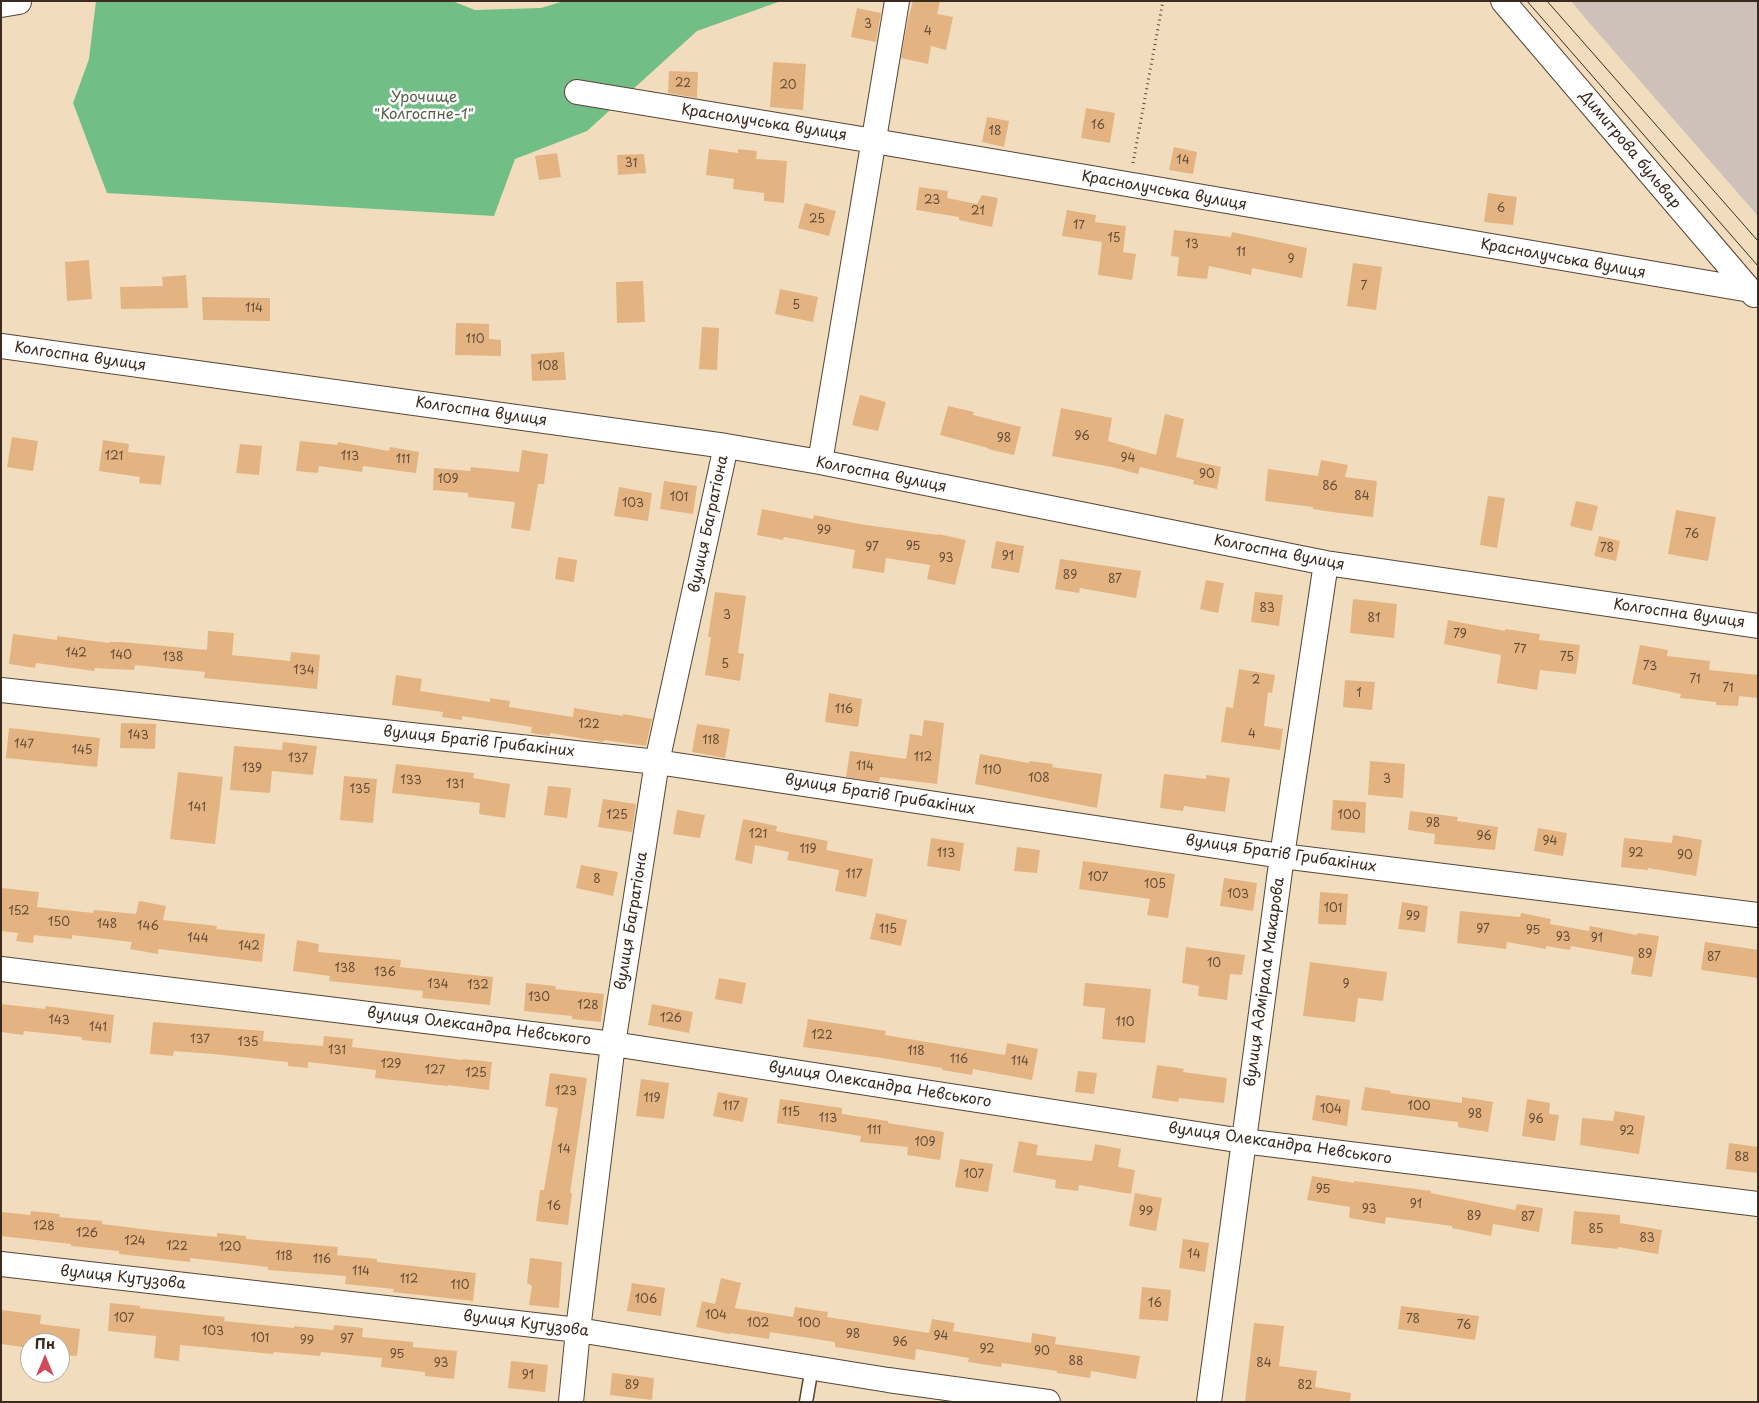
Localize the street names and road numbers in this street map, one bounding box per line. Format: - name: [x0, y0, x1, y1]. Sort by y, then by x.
- street label: Димитрова бульвар: [1575, 87, 1685, 213]
- street label: Краснолучська вулиця: [680, 101, 848, 145]
- street label: Краснолучська вулиця: [1080, 168, 1248, 214]
- street label: Краснолучська вулиця: [1479, 236, 1647, 282]
- street label: Колгоспна вулиця: [13, 339, 147, 375]
- street label: Колгоспна вулиця: [414, 394, 548, 430]
- street label: Колгоспна вулиця: [814, 453, 948, 497]
- street label: вулиця Багратіона: [686, 454, 732, 594]
- street label: Колгоспна вулиця: [1212, 531, 1346, 575]
- street label: Колгоспна вулиця: [1612, 596, 1746, 632]
- street label: вулиця Братів Грибакіних: [382, 723, 576, 761]
- street label: вулиця Братів Грибакіних: [784, 771, 976, 819]
- street label: вулиця Братів Грибакіних: [1184, 832, 1378, 876]
- street label: вулиця Багратіона: [612, 850, 652, 992]
- street label: вулиця Адмірала Макарова: [1241, 876, 1289, 1088]
- street label: вулиця Олександра Невського: [366, 1004, 592, 1050]
- street label: вулиця Олександра Невського: [767, 1058, 993, 1112]
- street label: вулиця Олександра Невського: [1167, 1119, 1393, 1169]
- street label: вулиця Кутузова: [59, 1262, 187, 1294]
- street label: вулиця Кутузова: [462, 1307, 590, 1341]

